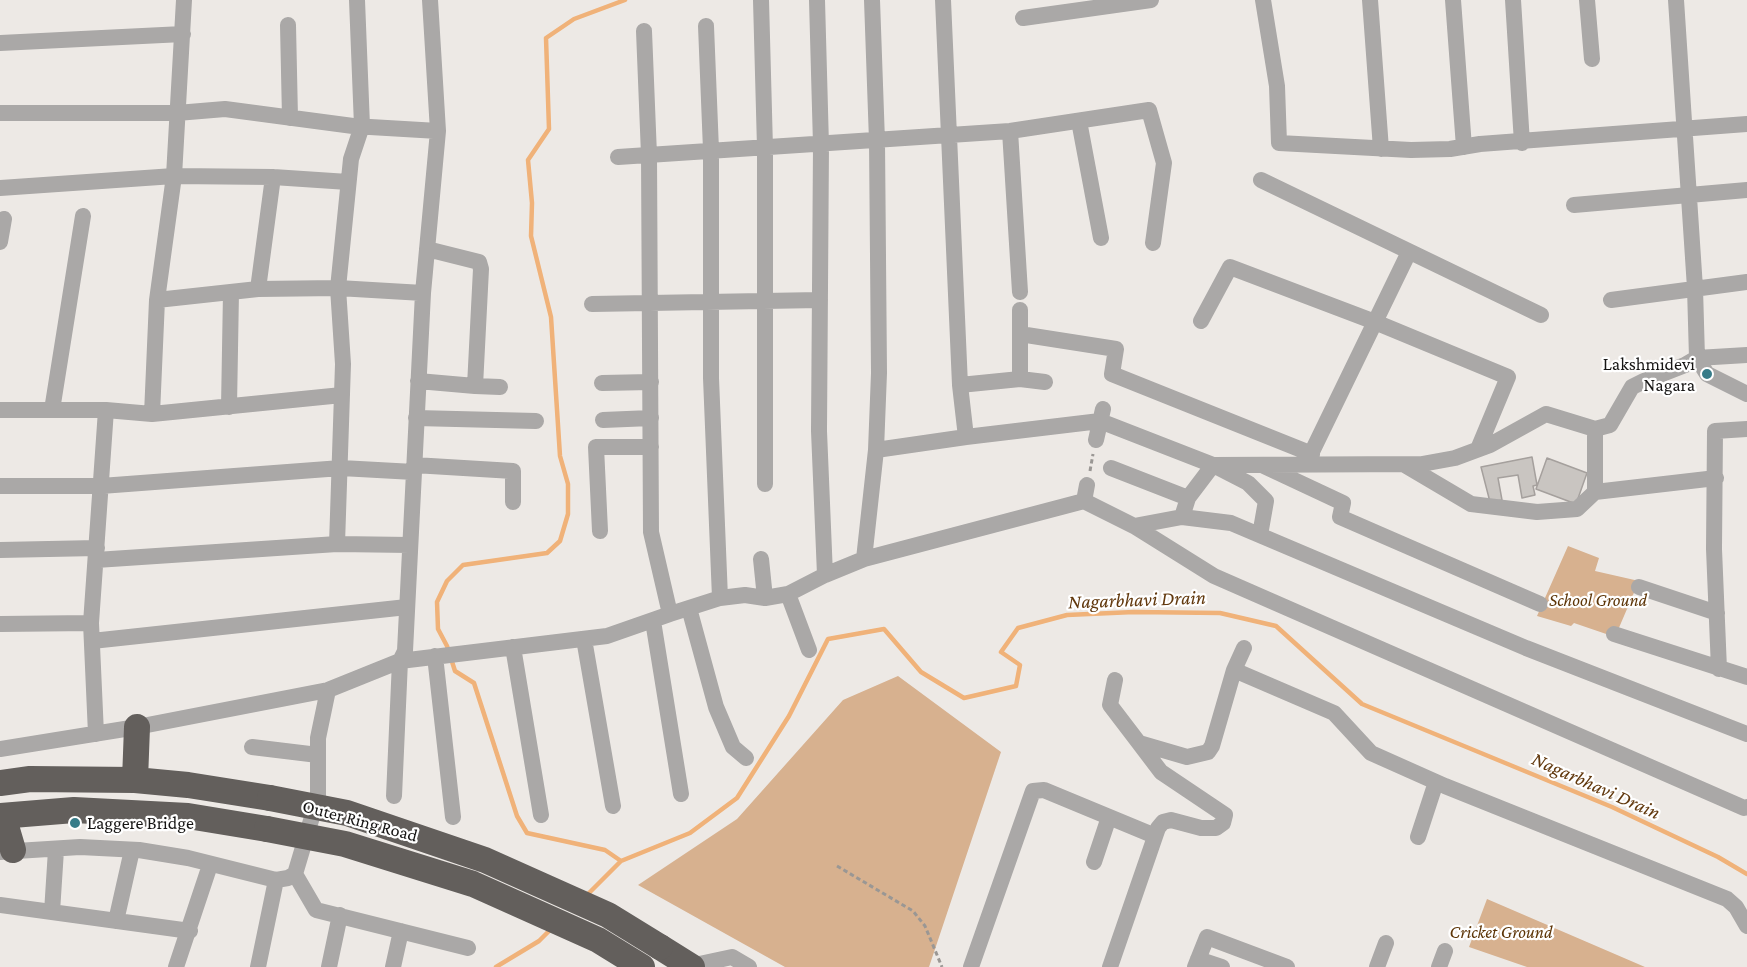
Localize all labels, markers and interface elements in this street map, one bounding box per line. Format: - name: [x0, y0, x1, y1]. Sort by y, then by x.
- place label: Lakshmidevi Nagara: [1603, 353, 1695, 395]
- marker: Lakshmidevi Nagara: [1700, 367, 1714, 381]
- water label: Nagarbhavi Drain: [1068, 586, 1206, 614]
- park label: School Ground: [1549, 589, 1647, 611]
- water label: Nagarbhavi Drain: [1528, 747, 1664, 825]
- street label: Outer Ring Road: [300, 795, 420, 847]
- place label: Laggere Bridge: [87, 812, 194, 834]
- marker: Laggere Bridge: [68, 816, 82, 830]
- park label: Cricket Ground: [1450, 921, 1552, 943]

